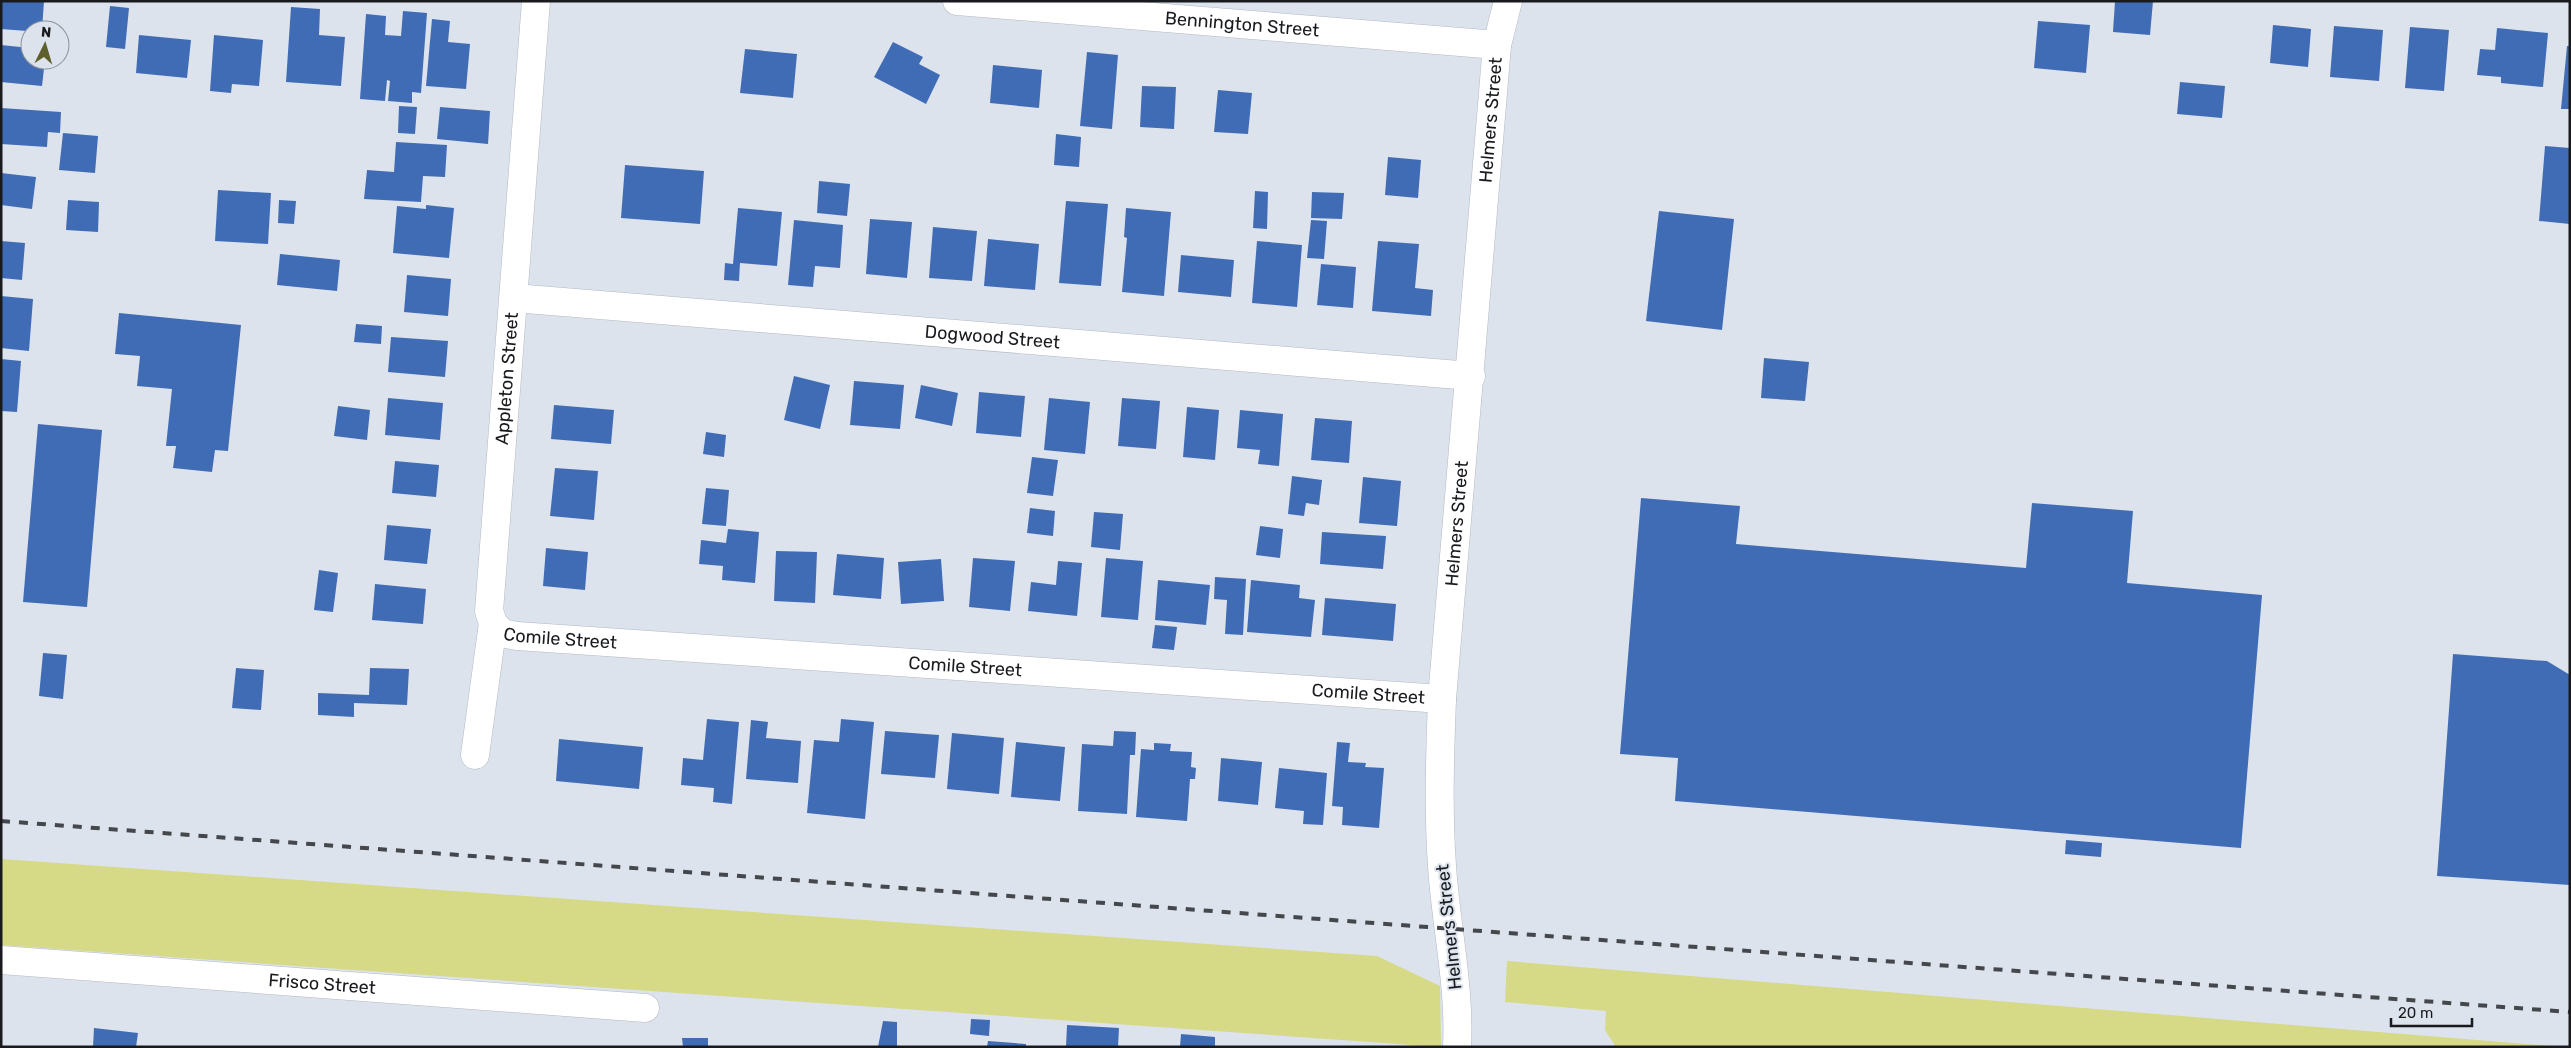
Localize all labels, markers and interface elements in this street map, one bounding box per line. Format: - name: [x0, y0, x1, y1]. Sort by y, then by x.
- street label: Bennington Street: [1164, 7, 1320, 41]
- north arrow: [20, 20, 70, 70]
- text: N: [40, 24, 52, 41]
- street label: Helmers Street: [1474, 56, 1507, 184]
- street label: Appleton Street: [491, 312, 523, 446]
- street label: Dogwood Street: [924, 321, 1061, 353]
- street label: Helmers Street: [1441, 460, 1473, 587]
- street label: Comile Street: [502, 623, 618, 654]
- street label: Comile Street: [908, 652, 1023, 681]
- street label: Comile Street: [1311, 679, 1426, 709]
- street label: Helmers Street: [1431, 863, 1467, 991]
- street label: Frisco Street: [268, 969, 377, 999]
- scale bar: [2391, 996, 2472, 1028]
- text: 20 m: [2398, 1004, 2433, 1022]

